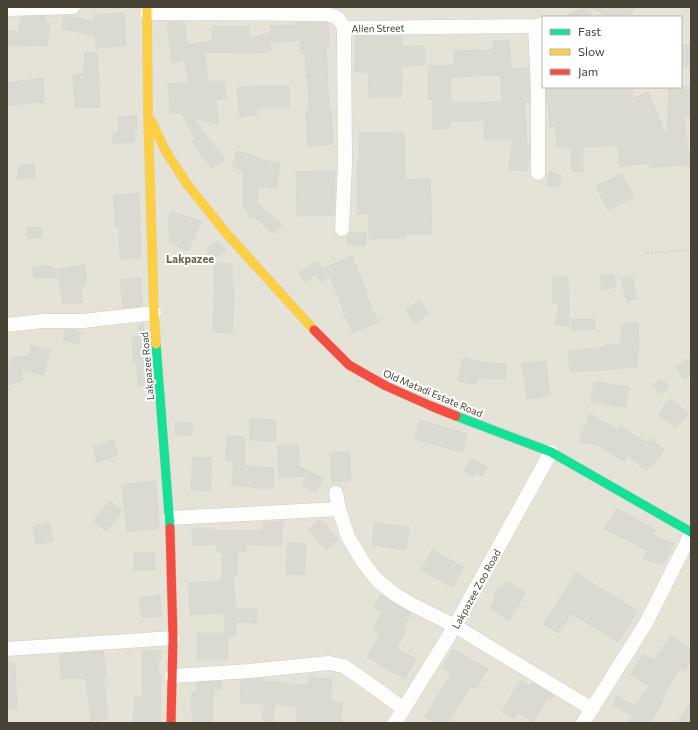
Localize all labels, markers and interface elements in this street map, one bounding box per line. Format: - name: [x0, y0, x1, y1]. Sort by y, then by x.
- legend: [542, 16, 682, 88]
- street label: Allen Street: [351, 22, 405, 34]
- text: Fast: [578, 24, 601, 38]
- text: Slow: [578, 44, 605, 58]
- text: Jam: [578, 64, 598, 79]
- district label: Lakpazee: [166, 252, 214, 265]
- street label: Lakpazee Road: [138, 331, 156, 401]
- street label: Old Matadi Estate Road: [381, 367, 485, 420]
- street label: Lakpazee Zoo Road: [449, 547, 503, 631]

